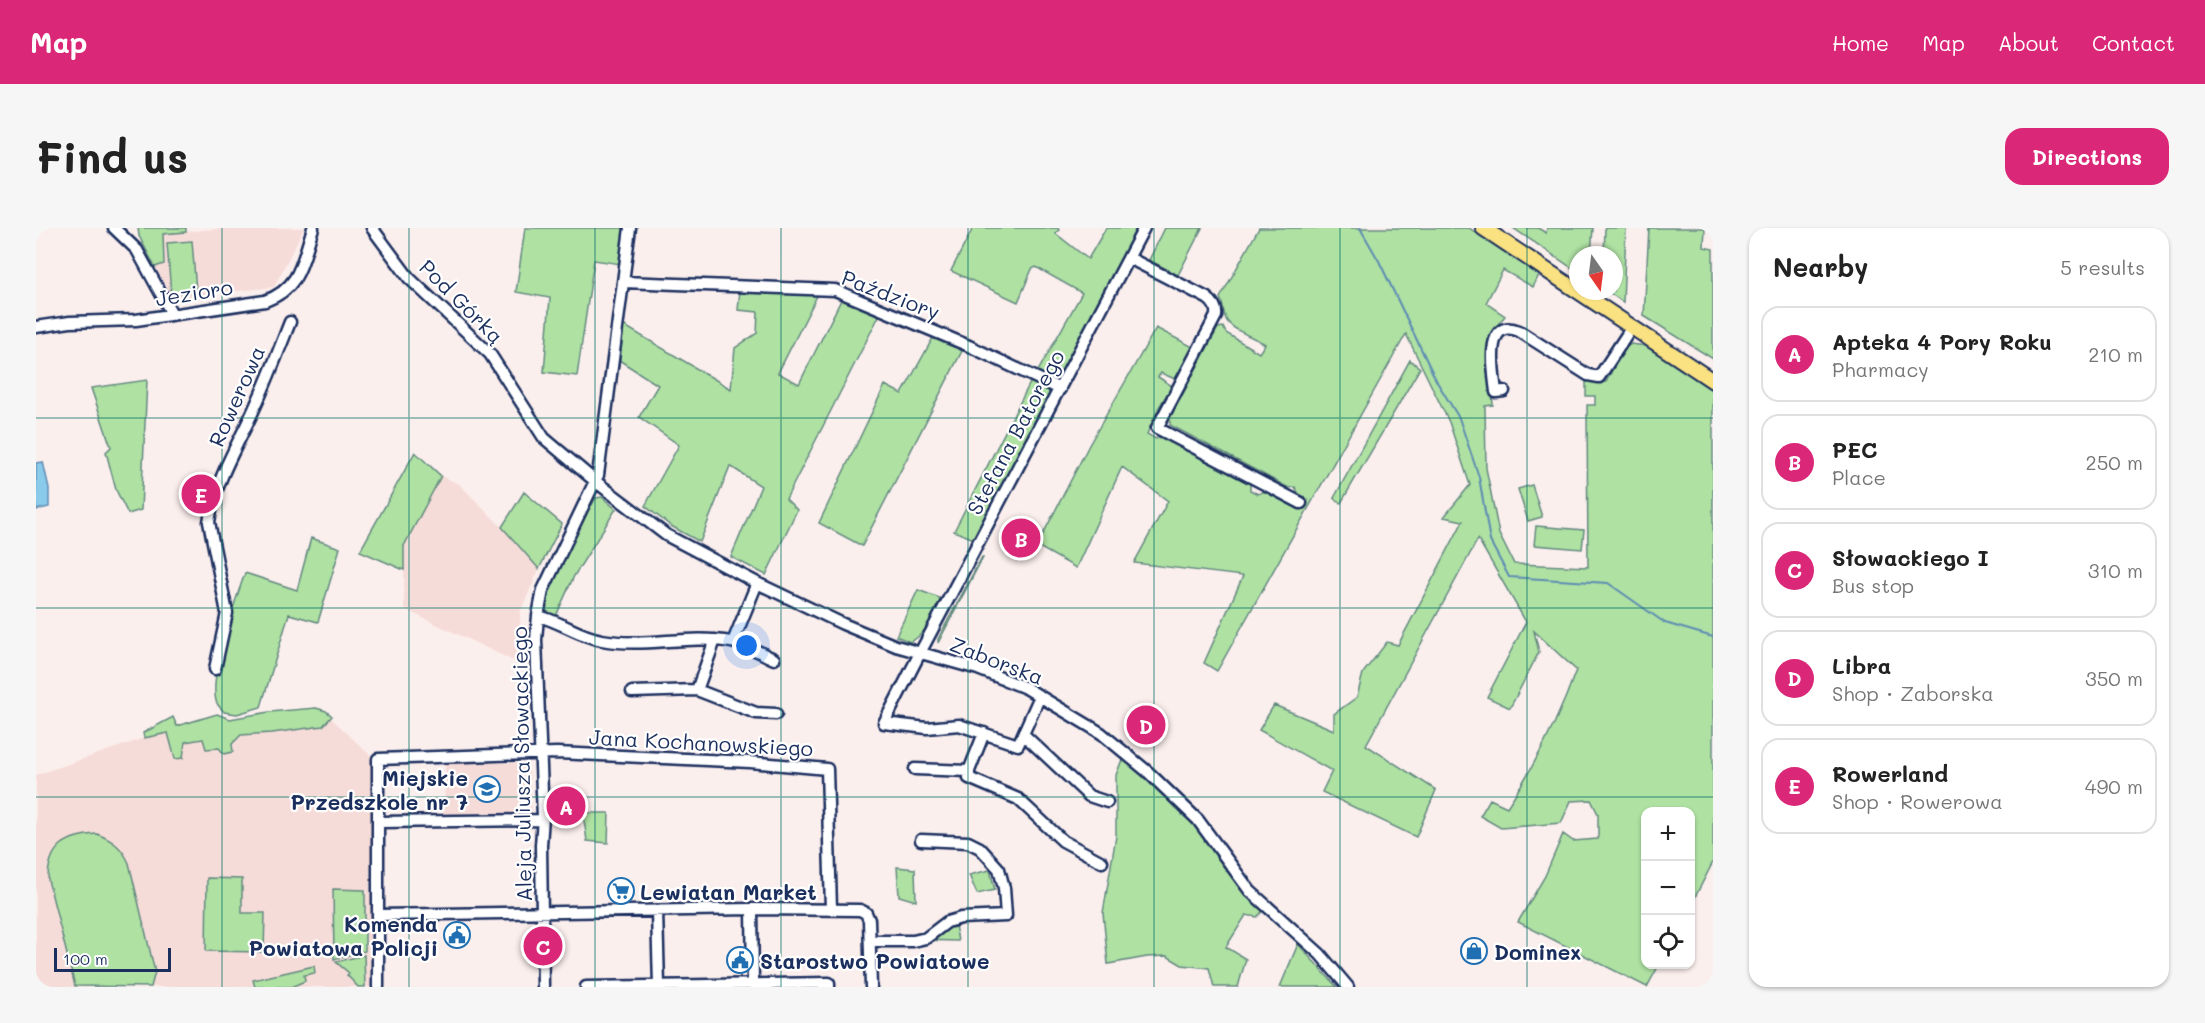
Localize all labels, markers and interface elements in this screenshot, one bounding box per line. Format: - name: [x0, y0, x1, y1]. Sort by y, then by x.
- text: Map: [30, 24, 87, 60]
- text: Home: [1832, 29, 1889, 56]
- text: Map: [1922, 29, 1965, 56]
- text: About: [1998, 29, 2059, 56]
- text: Contact: [2092, 29, 2175, 56]
- button: Directions: [2005, 128, 2169, 185]
- text: Find us: [36, 129, 188, 184]
- north arrow: [1569, 246, 1623, 300]
- text: Nearby: [1773, 250, 1868, 284]
- street label: Pod Górką: [414, 253, 510, 349]
- text: 5 results: [2060, 254, 2145, 280]
- street label: Paździory: [838, 263, 944, 325]
- street label: Jezioro: [153, 273, 235, 311]
- text: Apteka 4 Pory Roku: [1832, 327, 2052, 356]
- street label: Rowerowa: [202, 341, 270, 451]
- text: A: [1788, 341, 1801, 367]
- text: 210 m: [2088, 341, 2143, 367]
- street label: Stefana Batorego: [960, 345, 1070, 519]
- text: Pharmacy: [1832, 356, 1929, 382]
- text: PEC: [1832, 435, 1877, 464]
- text: B: [1788, 449, 1801, 475]
- text: 250 m: [2086, 449, 2143, 475]
- text: Place: [1832, 464, 1886, 490]
- pin: E: [182, 472, 220, 516]
- pin: B: [1002, 516, 1040, 560]
- text: Słowackiego I: [1832, 543, 1989, 572]
- text: C: [1787, 557, 1802, 583]
- text: 310 m: [2088, 557, 2143, 583]
- text: Bus stop: [1832, 572, 1914, 598]
- street label: Aleja Juliusza Słowackiego: [505, 626, 537, 902]
- street label: Zaborska: [946, 630, 1048, 690]
- your location: [732, 631, 761, 660]
- text: Libra: [1832, 651, 1891, 680]
- text: D: [1787, 665, 1802, 691]
- text: 350 m: [2085, 665, 2143, 691]
- text: Shop · Zaborska: [1832, 680, 1994, 706]
- pin: D: [1126, 702, 1166, 748]
- street label: Jana Kochanowskiego: [588, 723, 814, 761]
- text: Rowerland: [1832, 759, 1948, 788]
- place label: Miejskie Przedszkole nr 7: [291, 764, 468, 815]
- text: E: [1788, 773, 1801, 799]
- text: 490 m: [2085, 773, 2143, 799]
- school or university icon: Miejskie Przedszkole nr 7: [472, 774, 502, 804]
- pin: A: [546, 784, 586, 828]
- text: Shop · Rowerowa: [1832, 788, 2003, 814]
- map controls: [1641, 807, 1695, 969]
- button: +: [1641, 807, 1695, 861]
- button: −: [1641, 861, 1695, 915]
- supermarket icon: Lewiatan Market: [606, 876, 636, 906]
- place label: Lewiatan Market: [640, 878, 817, 905]
- place label: Komenda Powiatowa Policji: [249, 910, 438, 961]
- button: locate: [1641, 915, 1695, 969]
- public building icon: Komenda Powiatowa Policji: [442, 920, 472, 950]
- pin: C: [524, 924, 562, 968]
- shop icon: Dominex: [1459, 936, 1489, 966]
- place label: Dominex: [1494, 938, 1581, 965]
- scale bar: [54, 945, 171, 972]
- public building icon: Starostwo Powiatowe: [725, 945, 755, 975]
- place label: Starostwo Powiatowe: [760, 947, 989, 974]
- text: 100 m: [63, 948, 108, 969]

